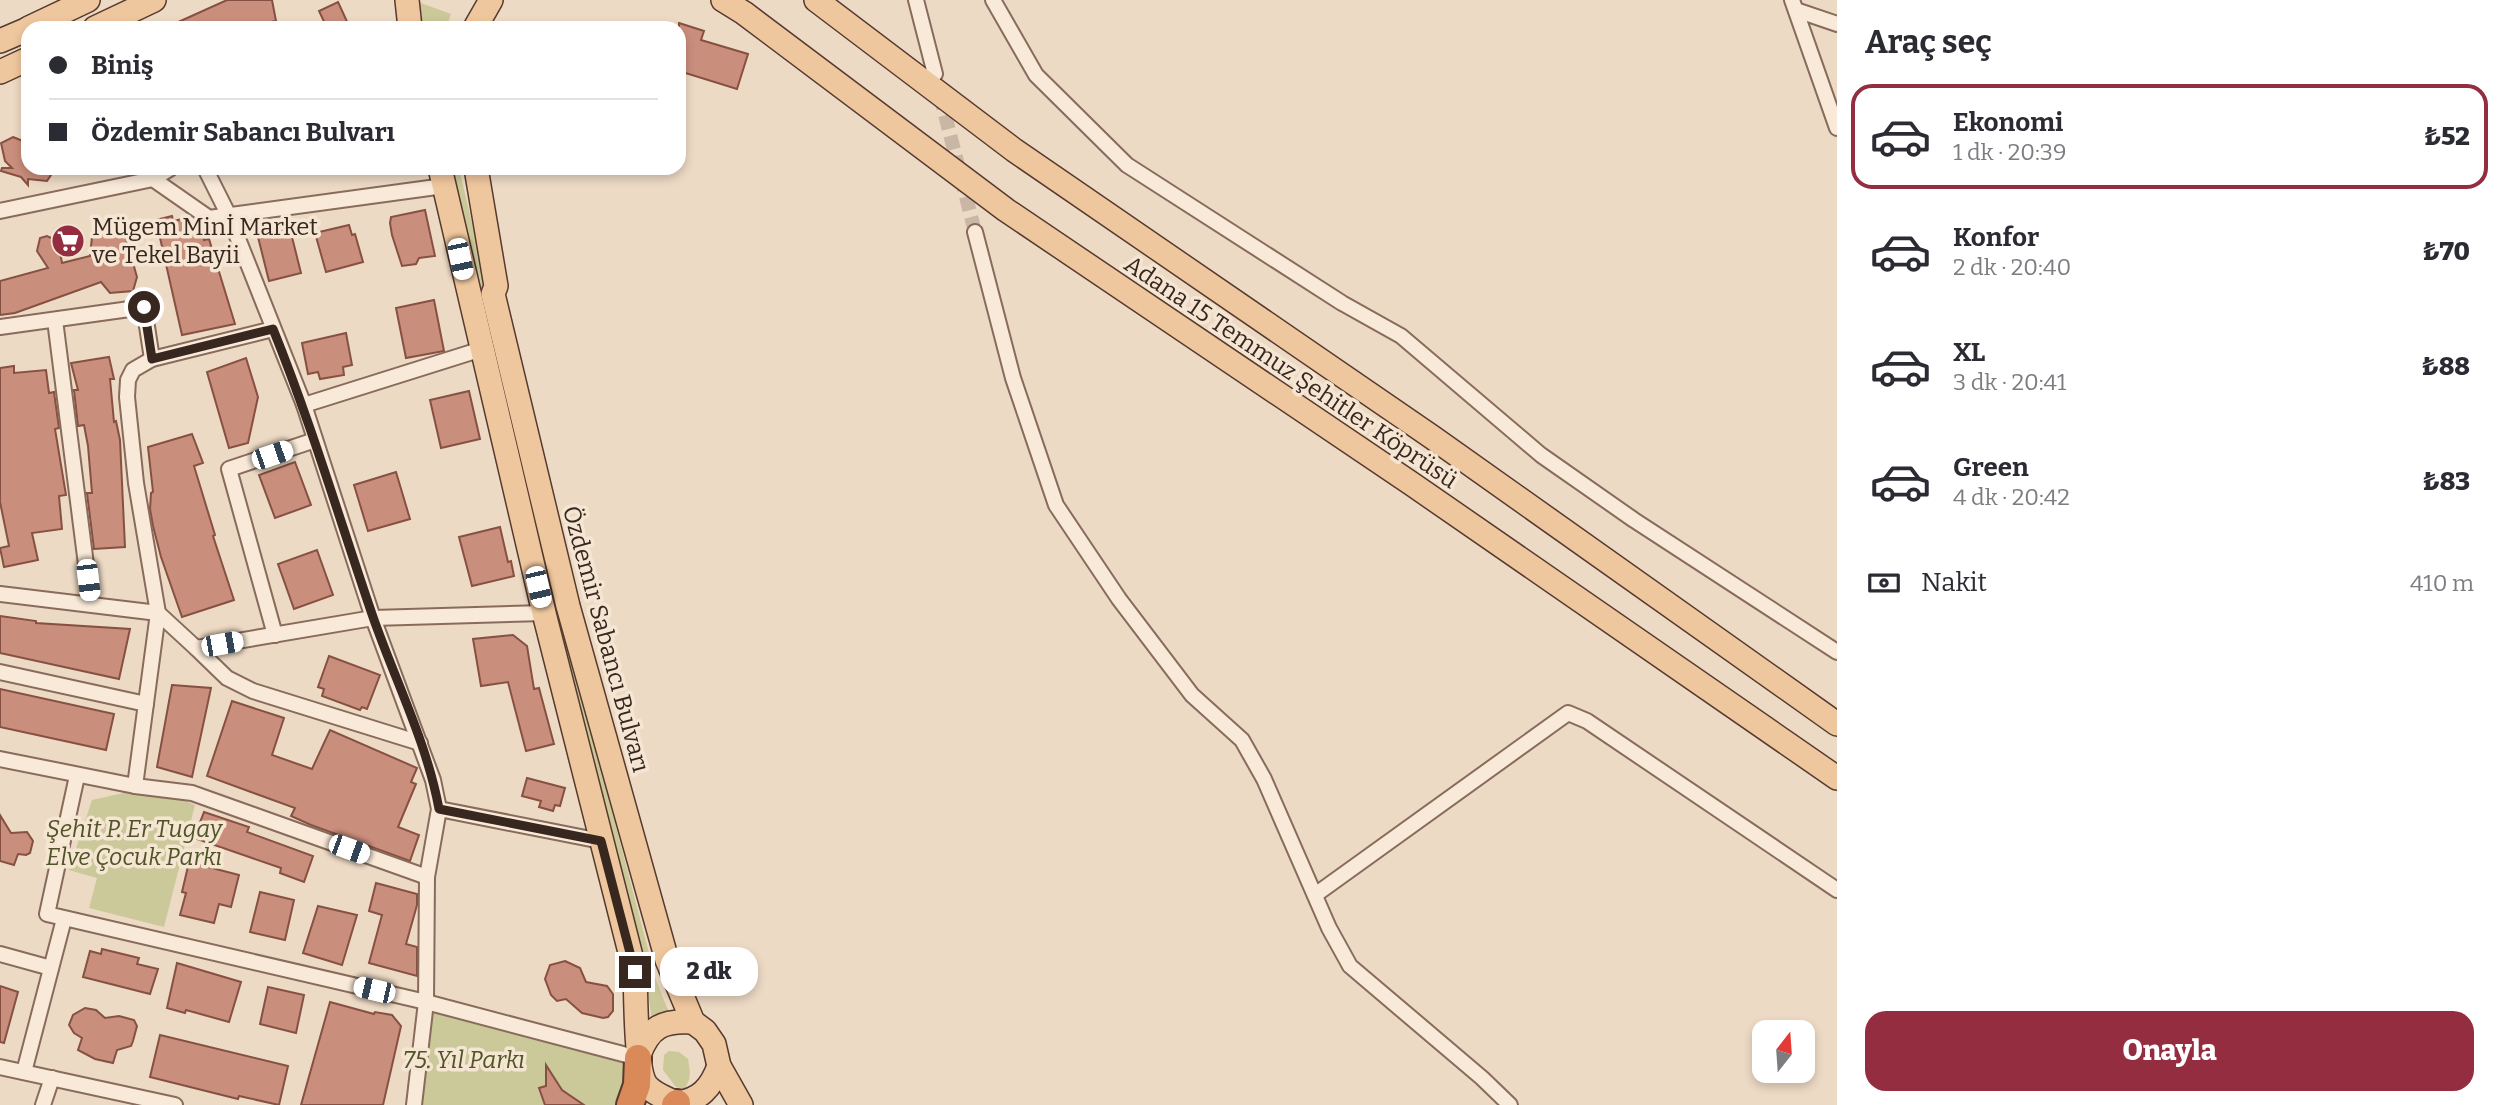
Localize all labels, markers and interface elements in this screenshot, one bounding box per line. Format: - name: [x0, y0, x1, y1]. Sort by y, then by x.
- text: Araç seç: [1865, 23, 1992, 61]
- text: Biniş: [91, 50, 154, 81]
- icon: car: [1869, 105, 1932, 168]
- text: Ekonomi: [1953, 107, 2063, 138]
- text: Özdemir Sabancı Bulvarı: [91, 117, 395, 148]
- text: ₺52: [2424, 121, 2470, 152]
- text: 1 dk · 20:39: [1953, 138, 2066, 166]
- place label: Mügem Minİ Market ve Tekel Bayii: [91, 213, 318, 269]
- icon: car: [1869, 220, 1932, 283]
- supermarket icon: Mügem Minİ Market ve Tekel Bayii: [49, 222, 87, 260]
- text: Konfor: [1953, 222, 2039, 253]
- car: [446, 236, 475, 282]
- text: ₺70: [2422, 236, 2470, 267]
- street label: Adana 15 Temmuz Şehitler Köprüsü: [1119, 250, 1463, 494]
- text: 2 dk · 20:40: [1953, 253, 2071, 281]
- route start: [128, 291, 160, 323]
- icon: car: [1869, 335, 1932, 398]
- text: XL: [1953, 337, 1985, 368]
- text: ₺88: [2421, 351, 2470, 382]
- text: 3 dk · 20:41: [1953, 368, 2066, 396]
- car: [249, 438, 296, 472]
- icon: car: [1869, 450, 1932, 513]
- text: Green: [1953, 452, 2029, 483]
- text: ₺83: [2422, 466, 2470, 497]
- text: 4 dk · 20:42: [1953, 483, 2070, 511]
- street label: Özdemir Sabancı Bulvarı: [557, 503, 655, 775]
- car: [76, 558, 101, 602]
- car: [524, 564, 553, 610]
- icon: cash: [1865, 564, 1903, 602]
- text: Nakit: [1921, 567, 1987, 598]
- text: 410 m: [2410, 569, 2474, 597]
- car: [200, 630, 245, 658]
- park label: Şehit P. Er Tugay Elve Çocuk Parkı: [46, 815, 224, 871]
- car: [326, 832, 373, 866]
- callout: 2 dk: [660, 948, 758, 996]
- route end: [619, 956, 651, 988]
- text: 2 dk: [686, 957, 732, 985]
- car: [352, 975, 397, 1005]
- button: Onayla: [1865, 1011, 2474, 1091]
- north arrow: [1752, 1020, 1815, 1083]
- map controls: [1752, 1020, 1815, 1083]
- park label: 75. Yıl Parkı: [403, 1046, 525, 1074]

